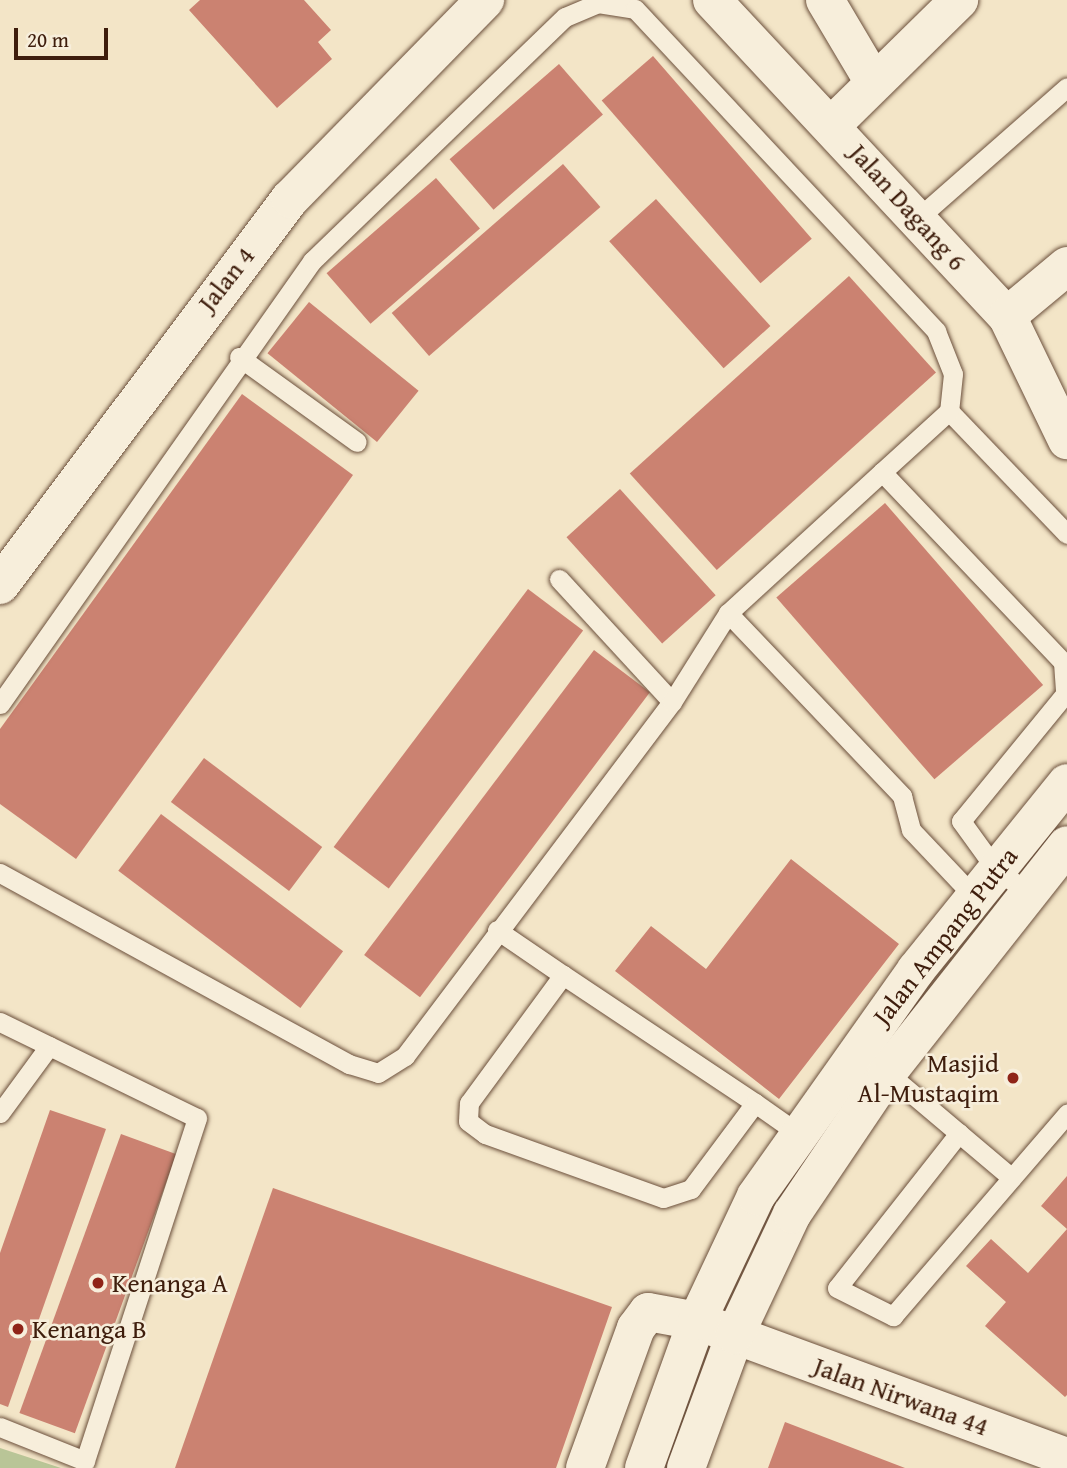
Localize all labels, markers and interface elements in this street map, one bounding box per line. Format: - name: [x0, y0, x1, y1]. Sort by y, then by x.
- scale bar: [18, 14, 112, 58]
- text: 20 m: [27, 24, 69, 55]
- street label: Jalan Dagang 6: [843, 137, 973, 277]
- street label: Jalan 4: [191, 241, 261, 317]
- street label: Jalan Ampang Putra: [866, 841, 1024, 1031]
- place label: Masjid Al-Mustaqim: [858, 1047, 999, 1108]
- marker: Masjid Al-Mustaqim: [1005, 1070, 1021, 1086]
- place label: Kenanga A: [112, 1267, 228, 1299]
- marker: Kenanga A: [90, 1275, 106, 1291]
- place label: Kenanga B: [32, 1313, 147, 1345]
- marker: Kenanga B: [10, 1321, 26, 1337]
- street label: Jalan Nirwana 44: [809, 1350, 993, 1442]

